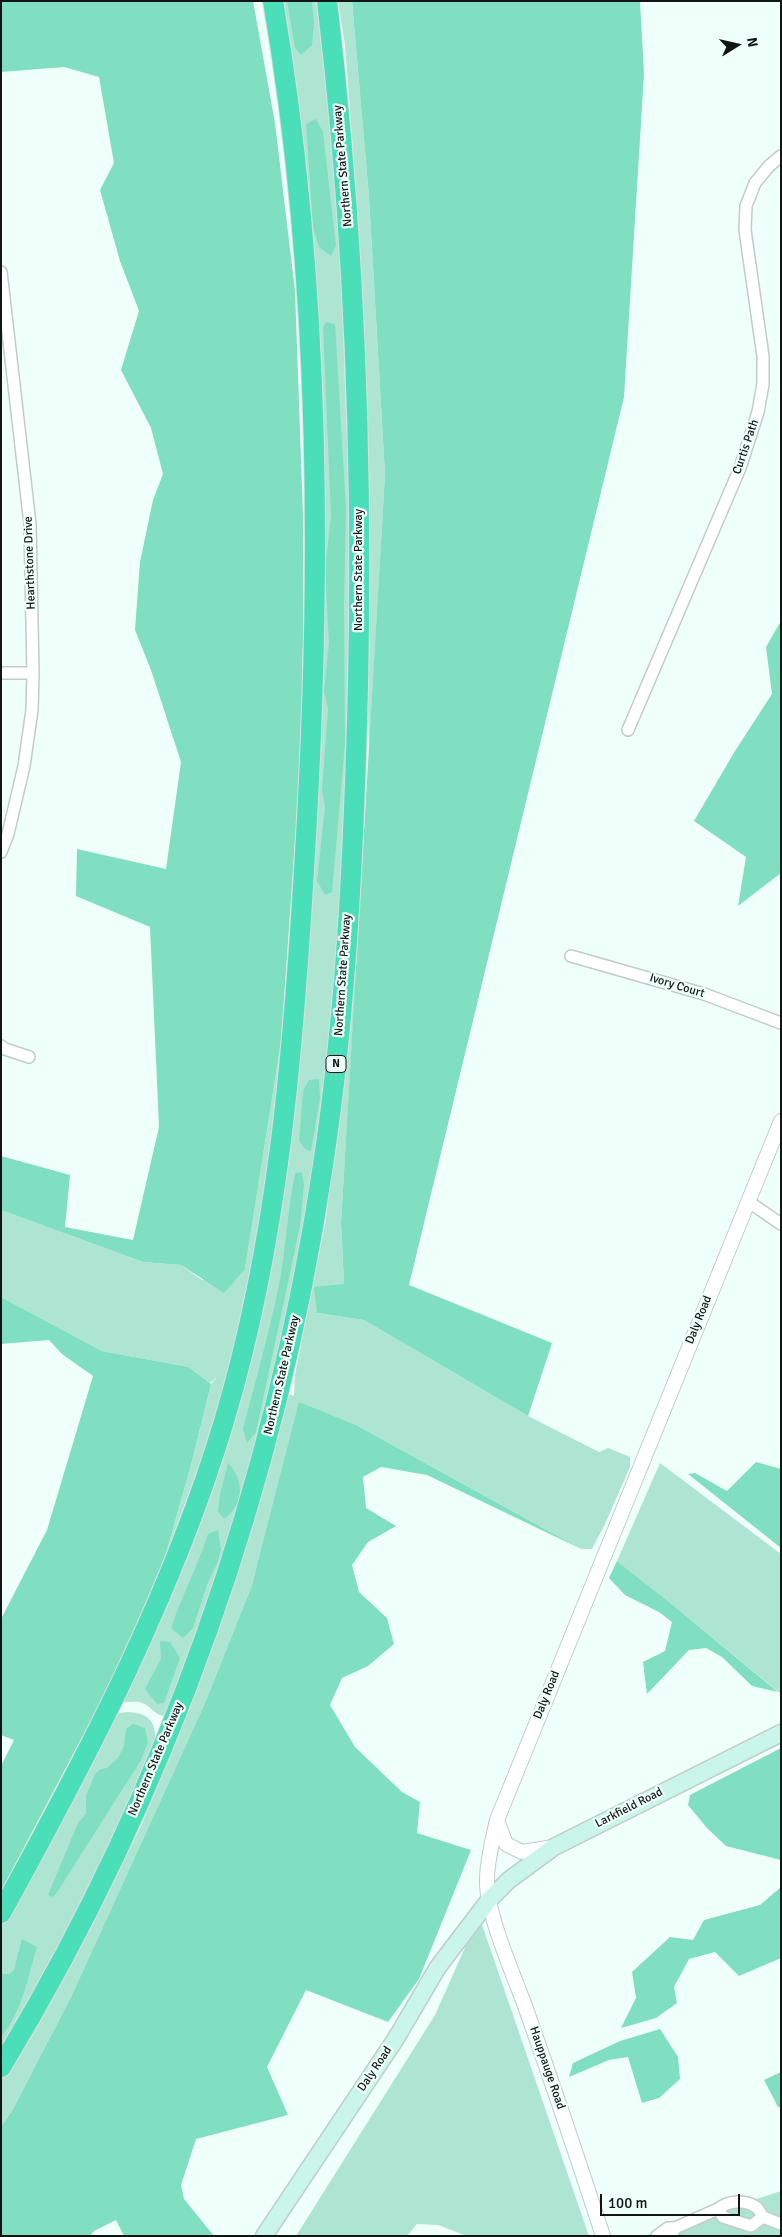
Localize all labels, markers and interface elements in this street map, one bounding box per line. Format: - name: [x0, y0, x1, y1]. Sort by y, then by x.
- north arrow: [712, 20, 762, 70]
- text: N: [743, 36, 761, 49]
- street label: Northern State Parkway: [331, 105, 355, 227]
- street label: Curtis Path: [730, 418, 762, 476]
- street label: Northern State Parkway: [352, 509, 366, 631]
- street label: Hearthstone Drive: [21, 516, 39, 610]
- street label: Northern State Parkway: [332, 914, 354, 1036]
- street label: Ivory Court: [648, 971, 706, 1001]
- road number: N: [326, 1056, 346, 1072]
- street label: Daly Road: [683, 1294, 715, 1346]
- street label: Northern State Parkway: [261, 1314, 303, 1436]
- street label: Daly Road: [531, 1669, 563, 1721]
- street label: Northern State Parkway: [126, 1700, 186, 1818]
- street label: Larkfield Road: [593, 1785, 665, 1831]
- street label: Hauppauge Road: [526, 2025, 568, 2111]
- street label: Daly Road: [355, 2044, 395, 2094]
- scale bar: [602, 2184, 742, 2216]
- text: 100 m: [608, 2194, 648, 2212]

